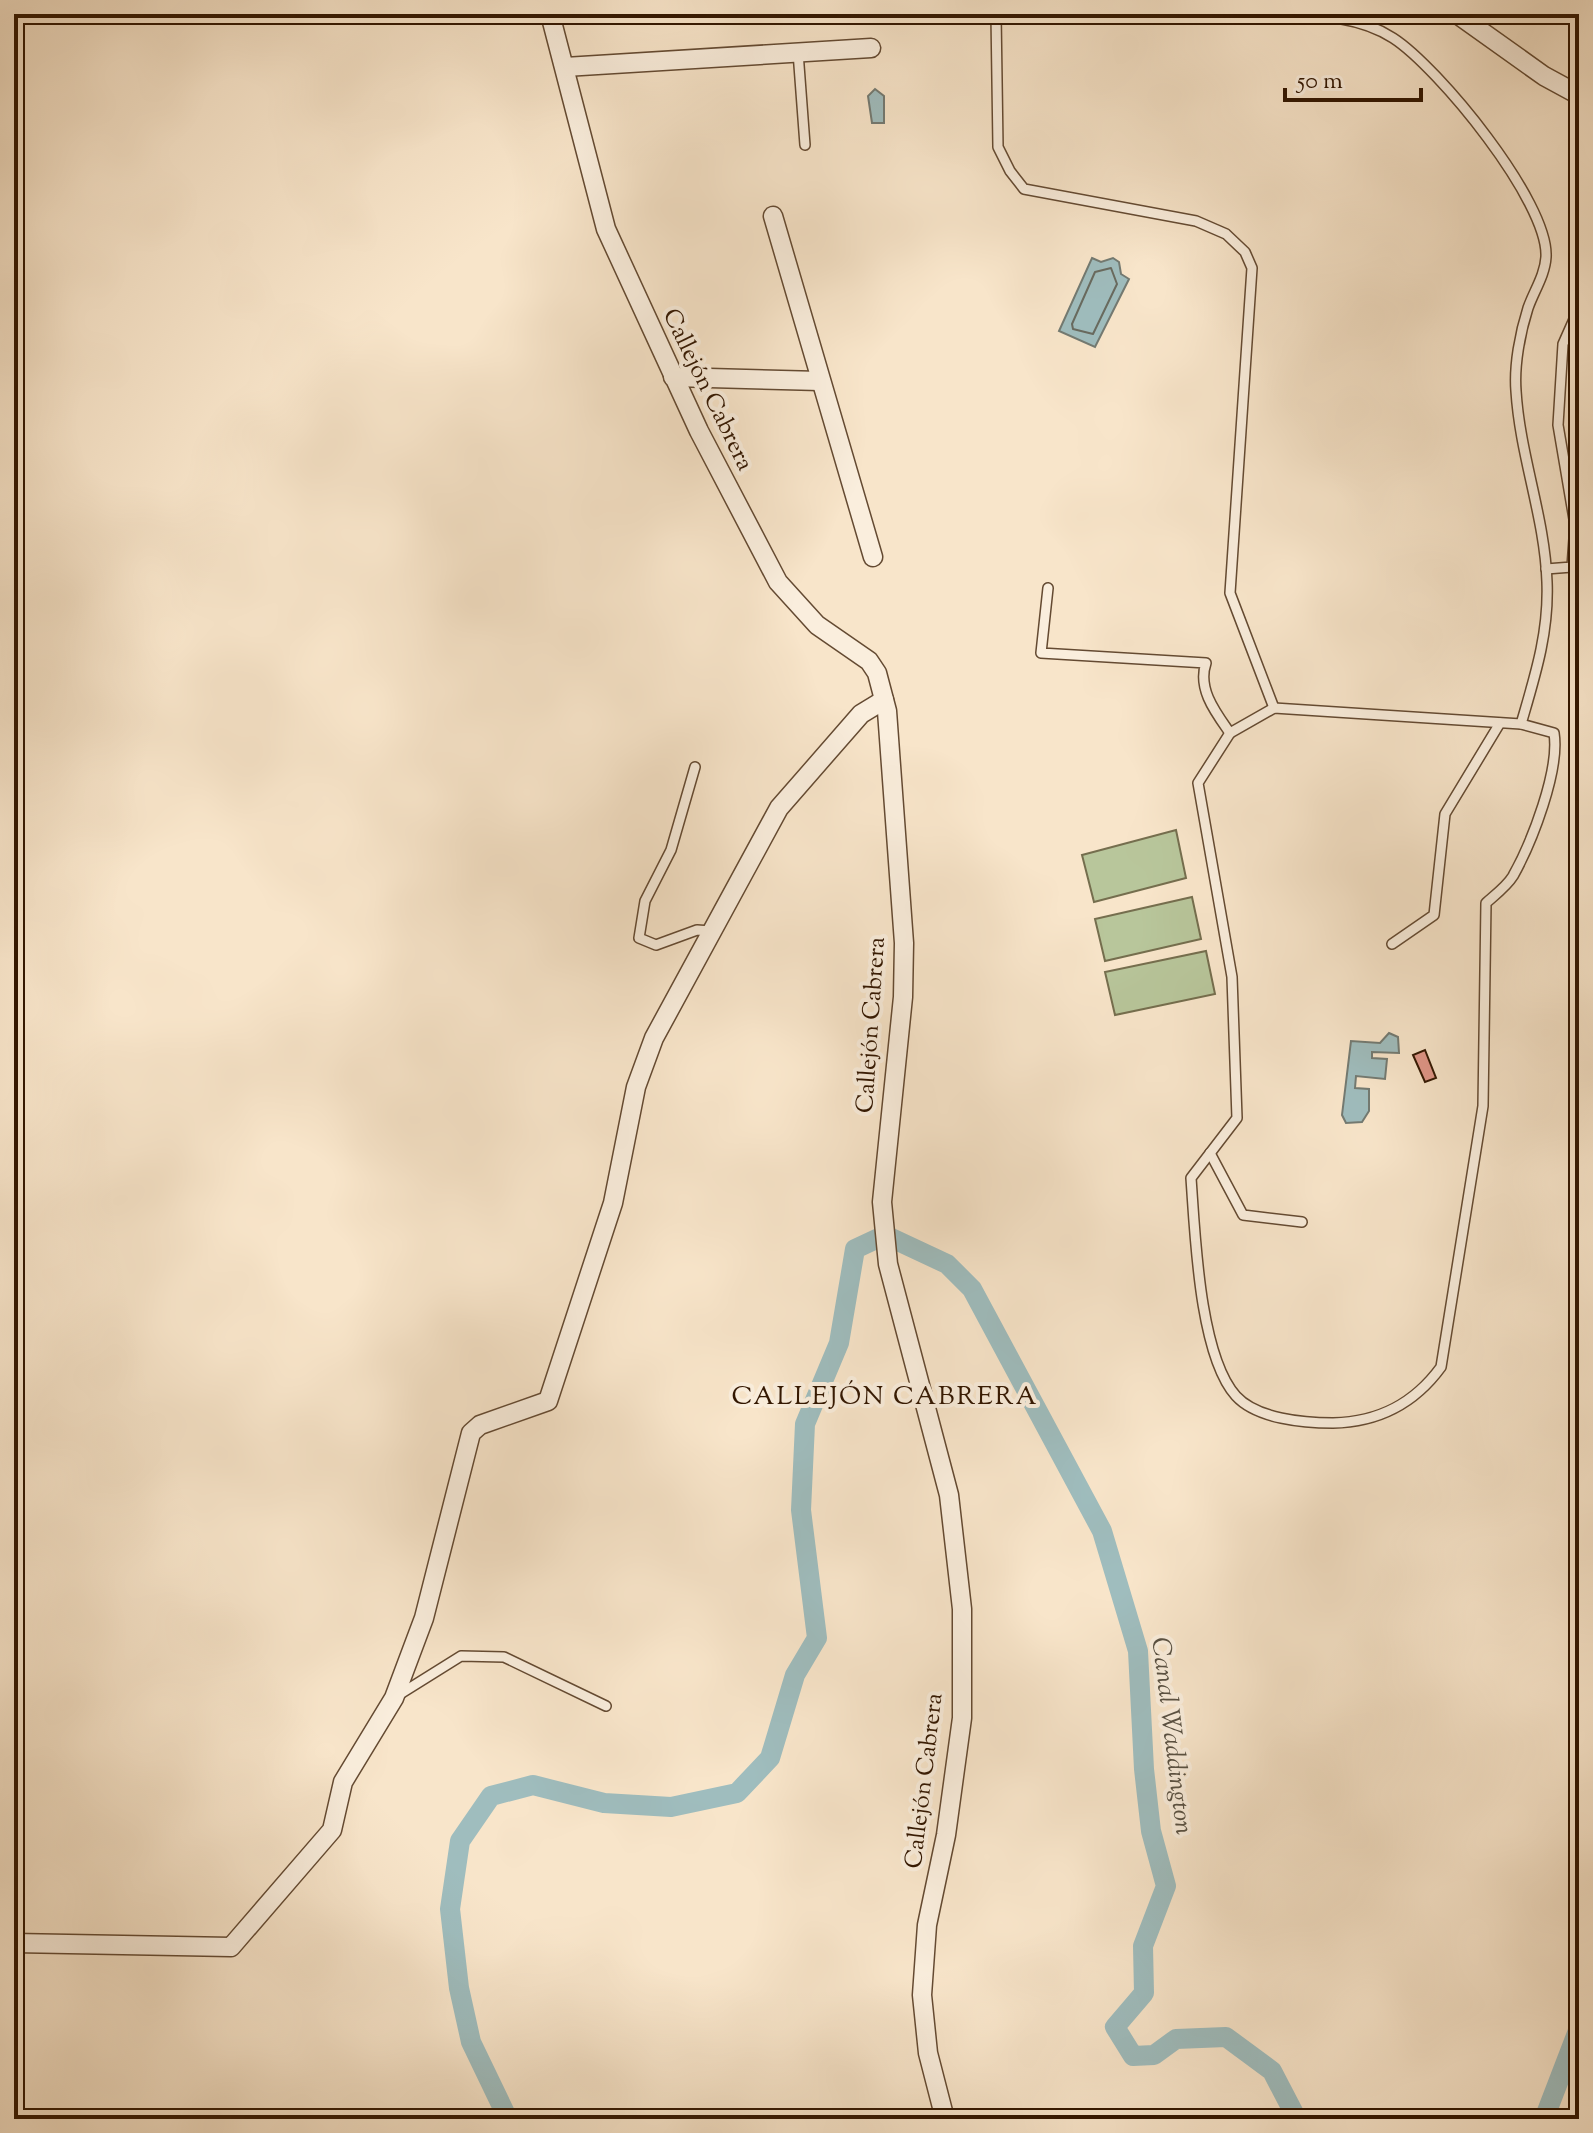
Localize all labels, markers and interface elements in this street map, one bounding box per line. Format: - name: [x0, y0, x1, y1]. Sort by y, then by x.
- scale bar: [1285, 52, 1421, 102]
- text: 50 m: [1295, 65, 1343, 99]
- street label: Callejón Cabrera: [653, 303, 761, 477]
- street label: Callejón Cabrera: [849, 936, 895, 1114]
- district label: CALLEJÓN CABRERA: [731, 1379, 1039, 1416]
- water label: Canal Waddington: [1141, 1635, 1201, 1837]
- street label: Callejón Cabrera: [897, 1691, 953, 1871]

